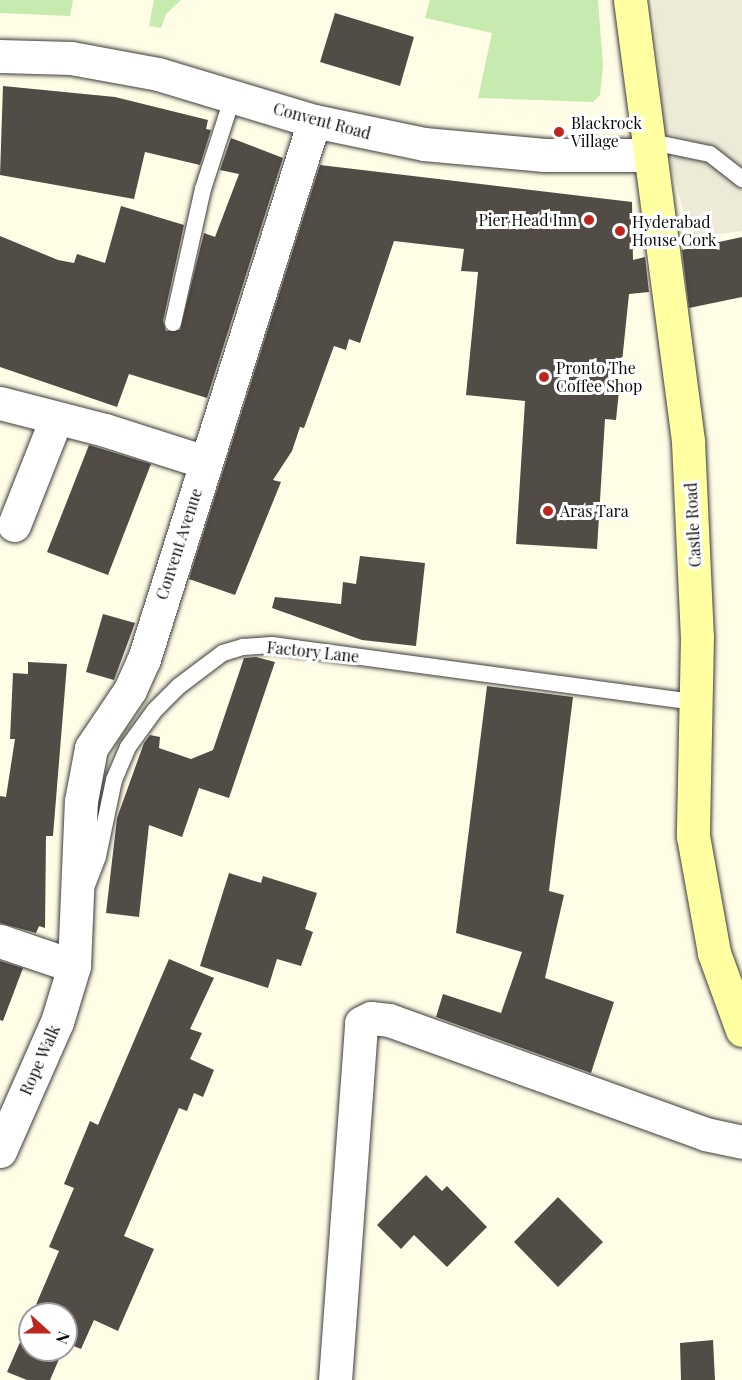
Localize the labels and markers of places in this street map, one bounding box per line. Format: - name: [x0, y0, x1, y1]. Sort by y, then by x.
- place label: Blackrock Village: [571, 113, 642, 151]
- marker: Blackrock Village: [552, 125, 566, 139]
- place label: Pier Head Inn: [478, 210, 577, 230]
- place label: Hyderabad House Cork: [632, 212, 716, 250]
- marker: Pier Head Inn: [582, 213, 596, 227]
- marker: Hyderabad House Cork: [613, 224, 627, 238]
- place label: Pronto The Coffee Shop: [556, 358, 642, 396]
- marker: Pronto The Coffee Shop: [537, 370, 551, 384]
- place label: Aras Tara: [560, 501, 629, 521]
- marker: Aras Tara: [541, 504, 555, 518]

